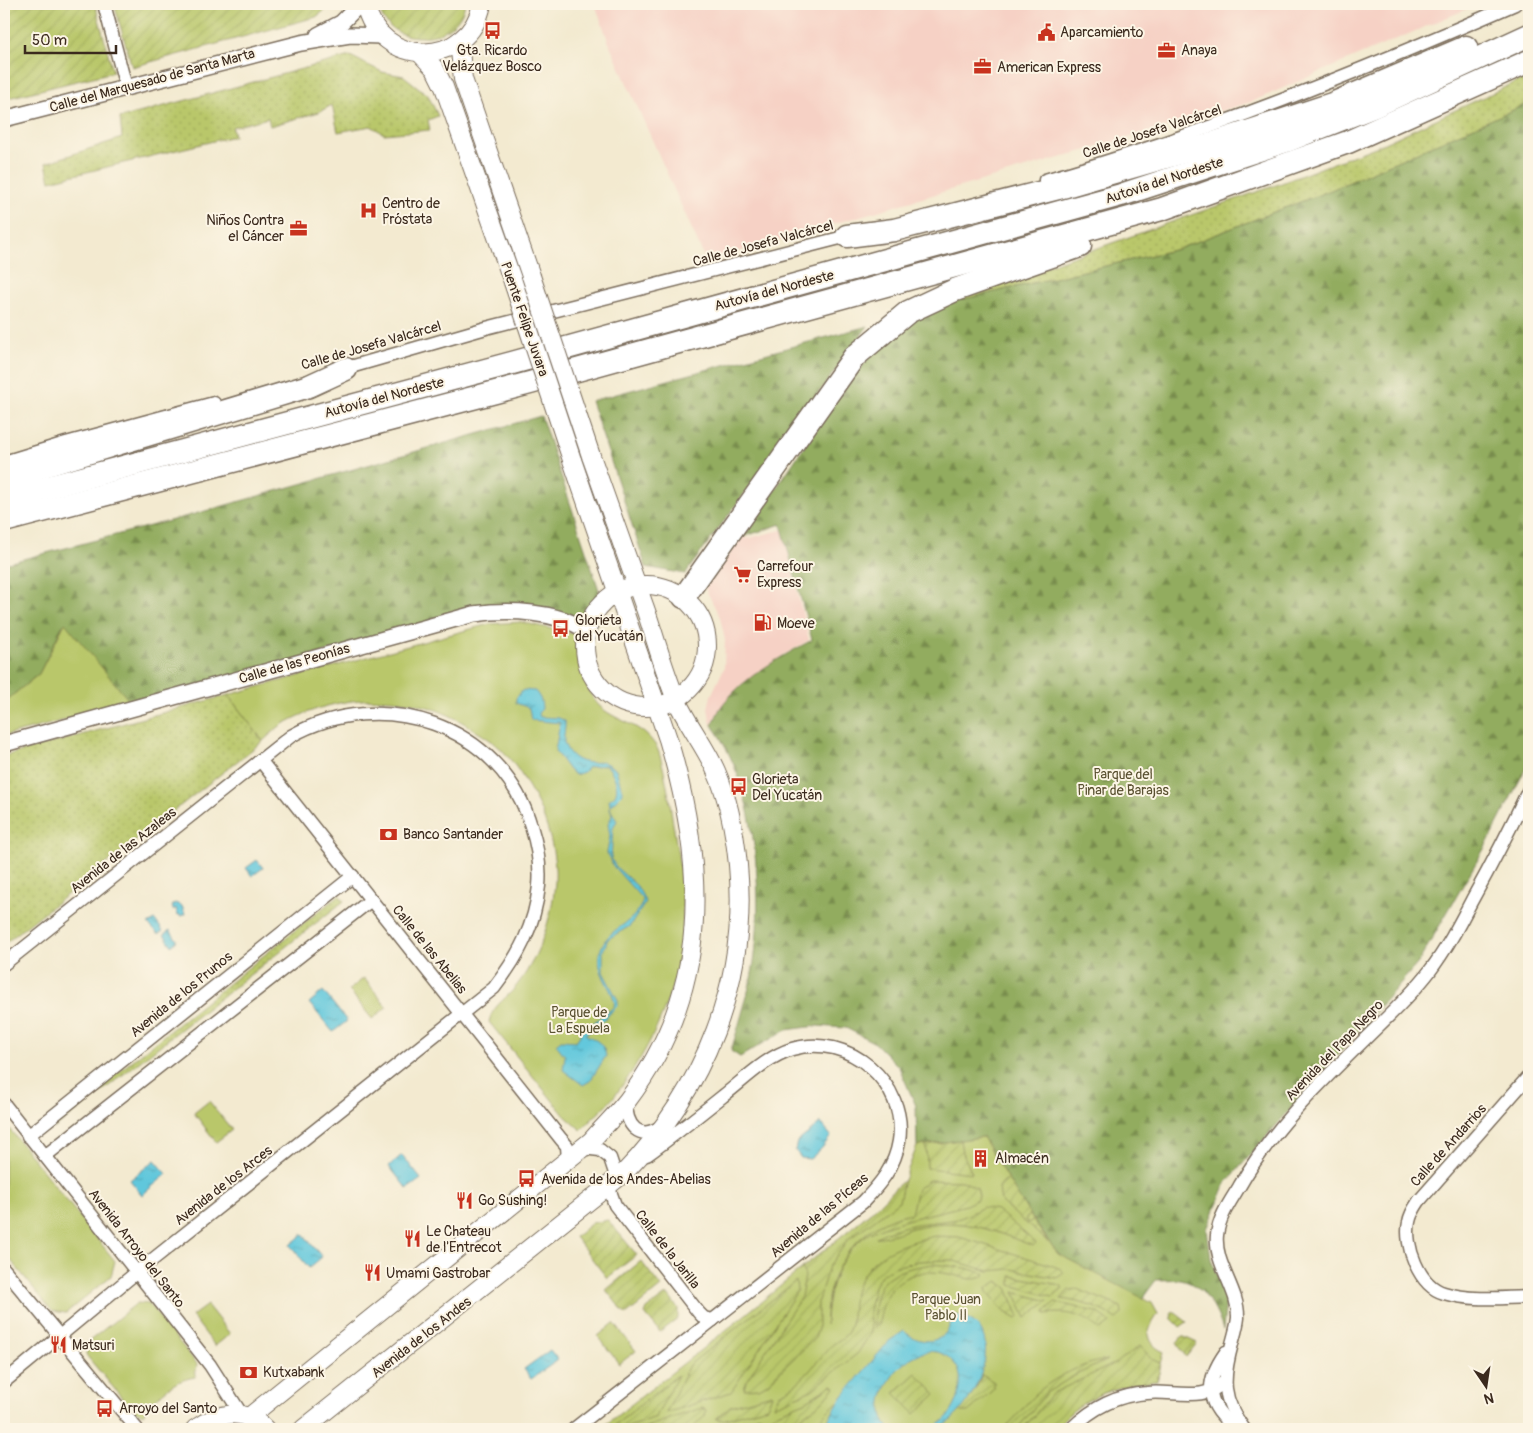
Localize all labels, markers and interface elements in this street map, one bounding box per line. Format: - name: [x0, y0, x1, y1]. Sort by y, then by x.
- bus stop icon: Gta. Ricardo Velázquez Bosco: [482, 20, 502, 40]
- scale bar: [25, 22, 116, 54]
- public building icon: Aparcamiento: [1036, 22, 1056, 42]
- place label: Aparcamiento: [1060, 24, 1144, 41]
- text: 50 m: [32, 31, 67, 50]
- office icon: Anaya: [1157, 40, 1177, 60]
- place label: Gta. Ricardo Velázquez Bosco: [442, 42, 542, 75]
- place label: Anaya: [1181, 42, 1217, 59]
- street label: Calle del Marquesado de Santa Marta: [48, 45, 257, 116]
- office icon: American Express: [973, 57, 993, 77]
- place label: American Express: [997, 59, 1102, 76]
- street label: Calle de Josefa Valcárcel: [1081, 101, 1224, 162]
- street label: Autovía del Nordeste: [1103, 153, 1225, 208]
- place label: Centro de Próstata: [382, 195, 440, 228]
- hospital icon: Centro de Próstata: [358, 201, 378, 221]
- place label: Niños Contra el Cáncer: [206, 212, 284, 245]
- street label: Calle de Josefa Valcárcel: [691, 217, 835, 270]
- office icon: Niños Contra el Cáncer: [288, 218, 308, 238]
- street label: Puente Felipe Juvara: [497, 260, 552, 379]
- street label: Autovía del Nordeste: [712, 266, 836, 315]
- street label: Calle de Josefa Valcárcel: [299, 317, 443, 374]
- street label: Autovía del Nordeste: [322, 373, 446, 422]
- place label: Carrefour Express: [757, 558, 813, 591]
- supermarket icon: Carrefour Express: [733, 564, 753, 584]
- place label: Glorieta del Yucatán: [575, 612, 643, 645]
- fuel station icon: Moeve: [753, 613, 773, 633]
- place label: Moeve: [777, 615, 815, 632]
- bus stop icon: Glorieta del Yucatán: [551, 618, 571, 638]
- street label: Calle de las Peonías: [237, 639, 352, 687]
- park label: Parque del Pinar de Barajas: [1077, 766, 1169, 799]
- place label: Glorieta Del Yucatán: [752, 771, 822, 804]
- bus stop icon: Glorieta Del Yucatán: [728, 777, 748, 797]
- street label: Avenida de las Azaleas: [67, 803, 180, 897]
- bank icon: Banco Santander: [379, 824, 399, 844]
- place label: Banco Santander: [403, 826, 503, 843]
- street label: Calle de las Abelias: [389, 901, 471, 998]
- street label: Avenida de los Prunos: [127, 947, 236, 1041]
- street label: Avenida del Papa Negro: [1282, 996, 1387, 1104]
- park label: Parque de La Espuela: [548, 1004, 610, 1037]
- street label: Calle de Andarrios: [1407, 1100, 1490, 1190]
- street label: Avenida de los Arces: [171, 1141, 276, 1229]
- building icon: Almacén: [971, 1148, 991, 1168]
- place label: Almacén: [995, 1150, 1049, 1167]
- bus stop icon: Avenida de los Andes-Abelias: [517, 1169, 537, 1189]
- street label: Avenida de las Píceas: [767, 1169, 872, 1261]
- place label: Avenida de los Andes-Abelias: [541, 1171, 711, 1188]
- street label: Avenida Arroyo del Santo: [85, 1185, 189, 1312]
- restaurant icon: Go Sushing!: [454, 1190, 474, 1210]
- place label: Go Sushing!: [478, 1192, 547, 1209]
- street label: Calle de la Jarilla: [632, 1206, 704, 1292]
- place label: Le Chateau de l'Entrecot: [426, 1223, 502, 1256]
- restaurant icon: Le Chateau de l'Entrecot: [402, 1229, 422, 1249]
- restaurant icon: Umami Gastrobar: [362, 1263, 382, 1283]
- place label: Umami Gastrobar: [386, 1265, 490, 1282]
- park label: Parque Juan Pablo II: [911, 1291, 981, 1324]
- street label: Avenida de los Andes: [368, 1293, 475, 1382]
- restaurant icon: Matsuri: [48, 1335, 68, 1355]
- place label: Matsuri: [72, 1337, 115, 1354]
- north arrow: [1460, 1360, 1510, 1410]
- bank icon: Kutxabank: [239, 1362, 259, 1382]
- place label: Kutxabank: [263, 1364, 325, 1381]
- text: N: [1482, 1389, 1495, 1408]
- bus stop icon: Arroyo del Santo: [95, 1398, 115, 1418]
- place label: Arroyo del Santo: [119, 1400, 218, 1417]

